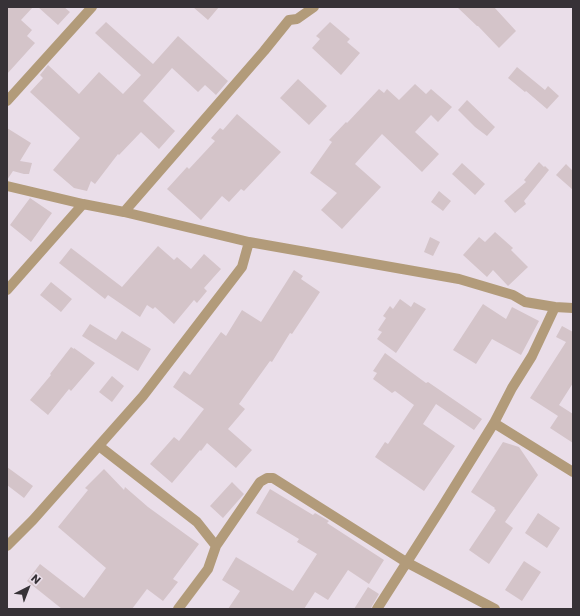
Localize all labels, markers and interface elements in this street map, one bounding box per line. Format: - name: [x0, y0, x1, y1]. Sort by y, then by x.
- north arrow: [8, 568, 48, 608]
- text: N: [28, 570, 44, 588]

